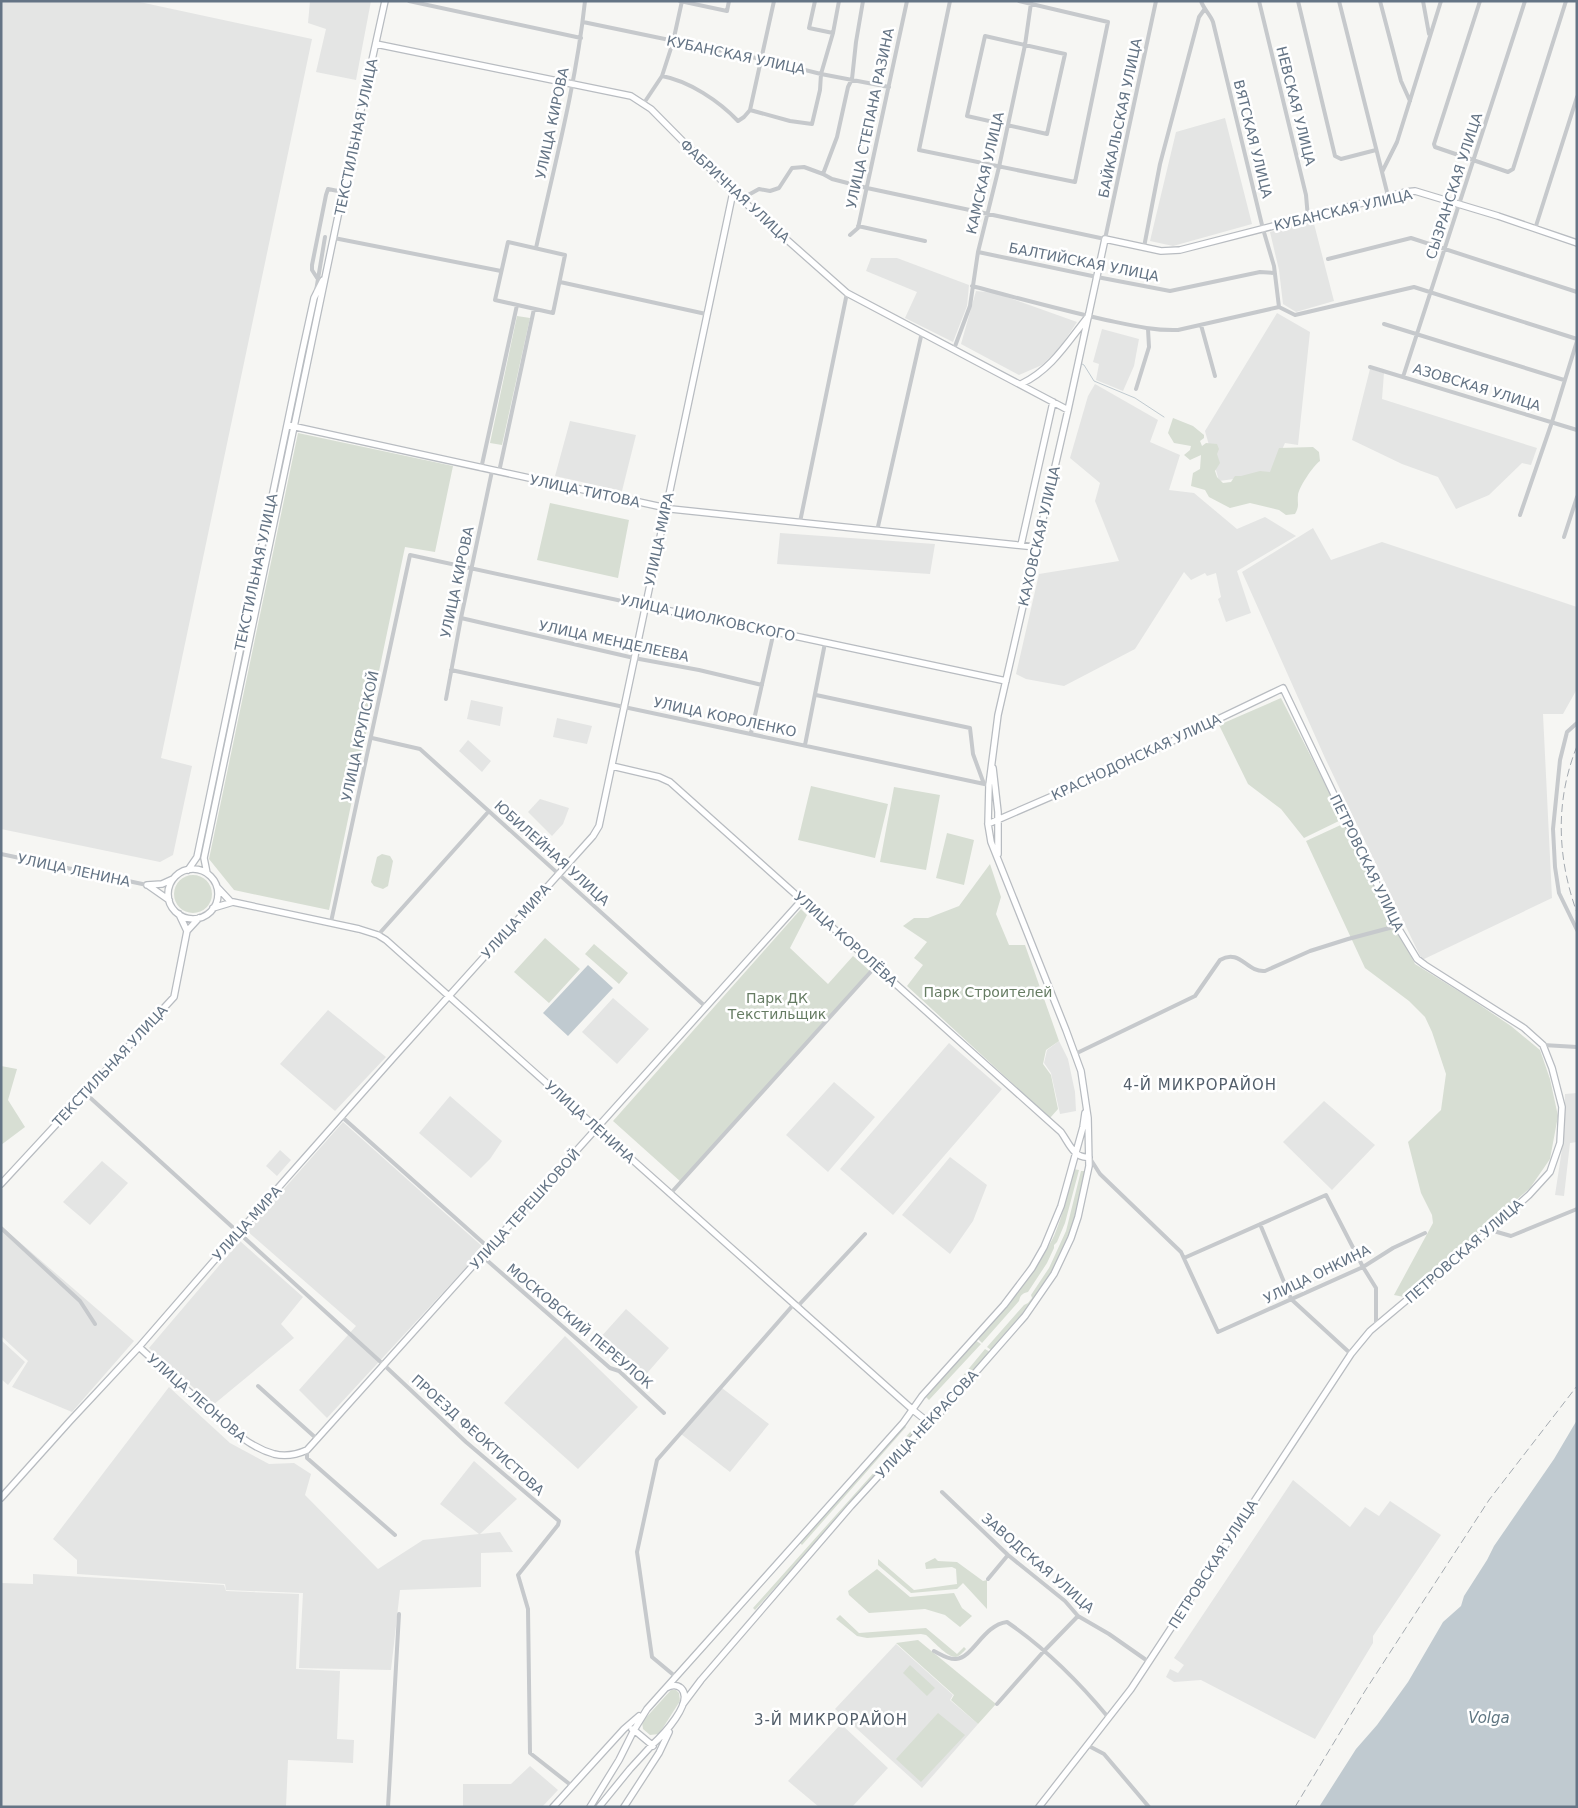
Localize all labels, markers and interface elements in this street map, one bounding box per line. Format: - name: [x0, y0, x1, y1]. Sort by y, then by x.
- street label: УЛИЦА СТЕПАНА РАЗИНА: [843, 26, 897, 210]
- street label: КУБАНСКАЯ УЛИЦА: [665, 32, 807, 78]
- street label: БАЙКАЛЬСКАЯ УЛИЦА: [1094, 36, 1145, 199]
- street label: НЕВСКАЯ УЛИЦА: [1273, 45, 1319, 168]
- street label: ТЕКСТИЛЬНАЯ УЛИЦА: [331, 56, 381, 218]
- street label: УЛИЦА КИРОВА: [532, 65, 572, 180]
- street label: ВЯТСКАЯ УЛИЦА: [1231, 78, 1276, 200]
- street label: КАМСКАЯ УЛИЦА: [963, 110, 1007, 236]
- street label: СЫЗРАНСКАЯ УЛИЦА: [1423, 110, 1485, 261]
- street label: ФАБРИЧНАЯ УЛИЦА: [677, 136, 793, 246]
- street label: КУБАНСКАЯ УЛИЦА: [1272, 186, 1414, 234]
- street label: БАЛТИЙСКАЯ УЛИЦА: [1008, 239, 1161, 284]
- street label: АЗОВСКАЯ УЛИЦА: [1411, 360, 1543, 414]
- street label: КАХОВСКАЯ УЛИЦА: [1015, 464, 1063, 608]
- street label: УЛИЦА ТИТОВА: [528, 472, 642, 511]
- street label: УЛИЦА МИРА: [641, 490, 677, 587]
- street label: ТЕКСТИЛЬНАЯ УЛИЦА: [231, 491, 281, 653]
- street label: УЛИЦА КИРОВА: [437, 524, 477, 639]
- street label: УЛИЦА ЦИОЛКОВСКОГО: [619, 592, 797, 644]
- street label: УЛИЦА МЕНДЕЛЕЕВА: [537, 617, 691, 665]
- street label: УЛИЦА КРУПСКОЙ: [337, 669, 382, 803]
- street label: УЛИЦА КОРОЛЕНКО: [652, 694, 798, 740]
- street label: КРАСНОДОНСКАЯ УЛИЦА: [1049, 710, 1224, 803]
- street label: ПЕТРОВСКАЯ УЛИЦА: [1327, 792, 1407, 934]
- street label: ЮБИЛЕЙНАЯ УЛИЦА: [491, 796, 614, 909]
- street label: УЛИЦА ЛЕНИНА: [16, 850, 132, 890]
- street label: УЛИЦА МИРА: [478, 880, 554, 962]
- street label: УЛИЦА КОРОЛЁВА: [791, 888, 902, 990]
- park label: Парк Строителей: [924, 984, 1052, 1000]
- park label: Парк ДК Текстильщик: [727, 990, 826, 1022]
- street label: ТЕКСТИЛЬНАЯ УЛИЦА: [49, 1002, 171, 1131]
- district label: 4-Й МИКРОРАЙОН: [1123, 1075, 1277, 1094]
- street label: УЛИЦА ЛЕНИНА: [542, 1078, 638, 1167]
- street label: УЛИЦА ТЕРЕШКОВОЙ: [466, 1145, 583, 1272]
- street label: УЛИЦА МИРА: [209, 1182, 285, 1264]
- street label: ПЕТРОВСКАЯ УЛИЦА: [1402, 1195, 1526, 1306]
- street label: УЛИЦА ОНКИНА: [1261, 1241, 1373, 1307]
- street label: МОСКОВСКИЙ ПЕРЕУЛОК: [504, 1260, 657, 1392]
- street label: УЛИЦА ЛЕОНОВА: [144, 1351, 250, 1445]
- street label: УЛИЦА НЕКРАСОВА: [873, 1366, 981, 1481]
- street label: ПРОЕЗД ФЕОКТИСТОВА: [409, 1371, 548, 1499]
- street label: ПЕТРОВСКАЯ УЛИЦА: [1165, 1496, 1261, 1631]
- street label: ЗАВОДСКАЯ УЛИЦА: [979, 1510, 1098, 1616]
- water label: Volga: [1468, 1709, 1510, 1727]
- district label: 3-Й МИКРОРАЙОН: [754, 1710, 908, 1729]

